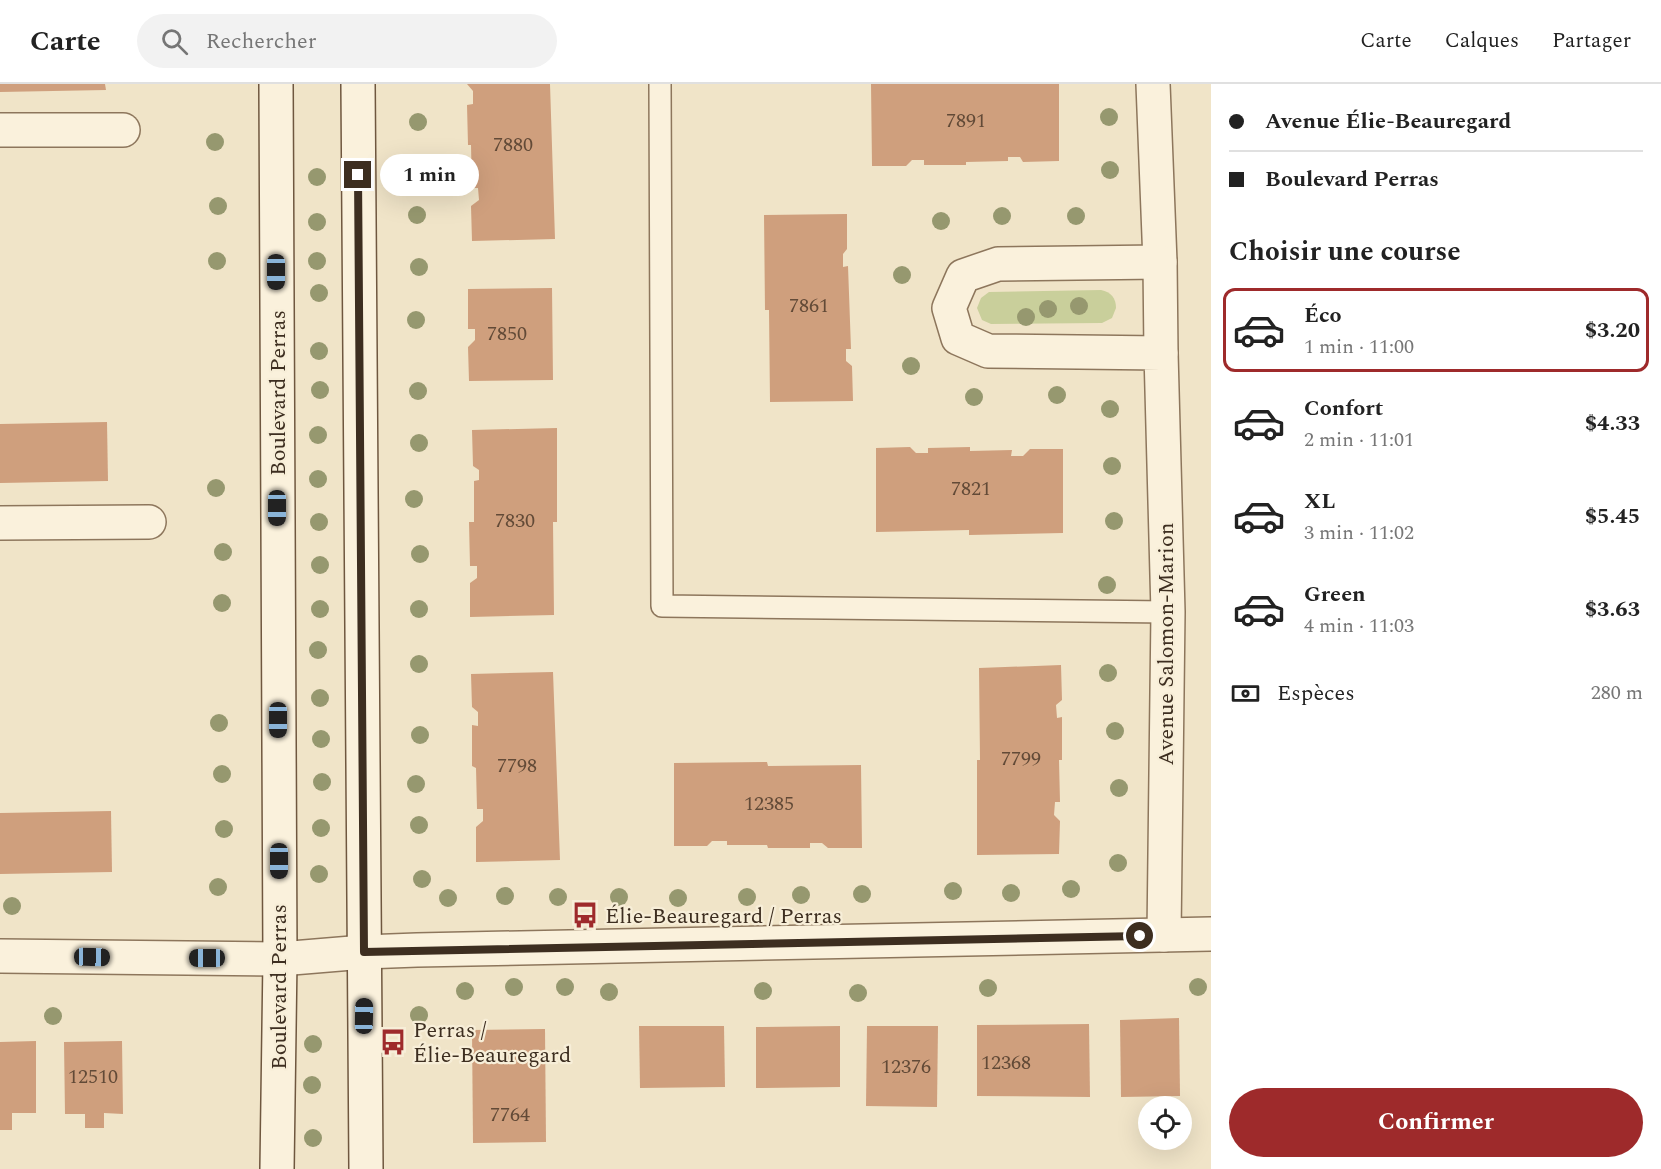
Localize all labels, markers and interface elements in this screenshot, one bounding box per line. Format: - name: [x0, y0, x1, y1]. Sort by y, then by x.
- search box: [137, 14, 557, 68]
- text: Carte: [30, 20, 101, 63]
- icon: search: [158, 25, 191, 58]
- text: Rechercher: [206, 25, 316, 58]
- text: Carte: [1360, 25, 1412, 57]
- text: Calques: [1445, 25, 1519, 57]
- text: Partager: [1552, 25, 1631, 57]
- text: Avenue Élie-Beauregard: [1265, 105, 1511, 138]
- house number: 7891: [946, 106, 986, 136]
- house number: 7880: [493, 130, 533, 160]
- callout: 1 min: [379, 154, 478, 196]
- text: 1 min: [403, 160, 456, 190]
- route end: [344, 161, 371, 188]
- text: Boulevard Perras: [1265, 163, 1439, 196]
- text: Choisir une course: [1229, 231, 1461, 273]
- car: [267, 254, 285, 290]
- house number: 7861: [789, 291, 829, 321]
- text: Éco: [1304, 299, 1342, 332]
- icon: car: [1232, 303, 1286, 357]
- street label: Boulevard Perras: [262, 310, 295, 476]
- text: $3.20: [1585, 314, 1640, 347]
- house number: 7850: [487, 319, 527, 349]
- text: 1 min · 11:00: [1304, 332, 1414, 362]
- text: Confort: [1304, 392, 1383, 425]
- icon: car: [1232, 396, 1286, 450]
- text: $4.33: [1585, 407, 1640, 440]
- text: 2 min · 11:01: [1304, 425, 1414, 455]
- house number: 7821: [951, 474, 991, 504]
- text: XL: [1304, 485, 1335, 518]
- icon: car: [1232, 489, 1286, 543]
- car: [268, 490, 286, 526]
- text: $5.45: [1585, 500, 1640, 533]
- house number: 7830: [495, 506, 535, 536]
- text: 3 min · 11:02: [1304, 518, 1414, 548]
- street label: Avenue Salomon-Marion: [1150, 522, 1183, 766]
- text: Green: [1304, 578, 1366, 611]
- icon: car: [1232, 582, 1286, 636]
- text: $3.63: [1585, 593, 1640, 626]
- text: 4 min · 11:03: [1304, 611, 1414, 641]
- icon: cash: [1229, 677, 1262, 710]
- text: Espèces: [1277, 677, 1355, 710]
- text: 280 m: [1591, 678, 1643, 708]
- car: [269, 702, 287, 738]
- house number: 7799: [1001, 744, 1041, 774]
- house number: 7798: [497, 751, 537, 781]
- house number: 12385: [744, 789, 794, 819]
- car: [270, 843, 288, 879]
- bus stop icon: Élie-Beauregard / Perras: [570, 900, 600, 930]
- place label: Élie-Beauregard / Perras: [605, 900, 842, 933]
- street label: Boulevard Perras: [263, 904, 296, 1070]
- route start: [1126, 922, 1153, 949]
- car: [74, 948, 110, 966]
- car: [189, 949, 225, 967]
- car: [355, 998, 373, 1034]
- place label: Perras / Élie-Beauregard: [413, 1014, 571, 1072]
- bus stop icon: Perras / Élie-Beauregard: [378, 1027, 408, 1057]
- house number: 12368: [981, 1048, 1031, 1078]
- house number: 12376: [881, 1052, 931, 1082]
- house number: 12510: [68, 1062, 118, 1092]
- button: Confirmer: [1229, 1088, 1643, 1157]
- map controls: [1138, 1096, 1192, 1150]
- button: locate: [1138, 1096, 1192, 1150]
- house number: 7764: [490, 1100, 530, 1130]

